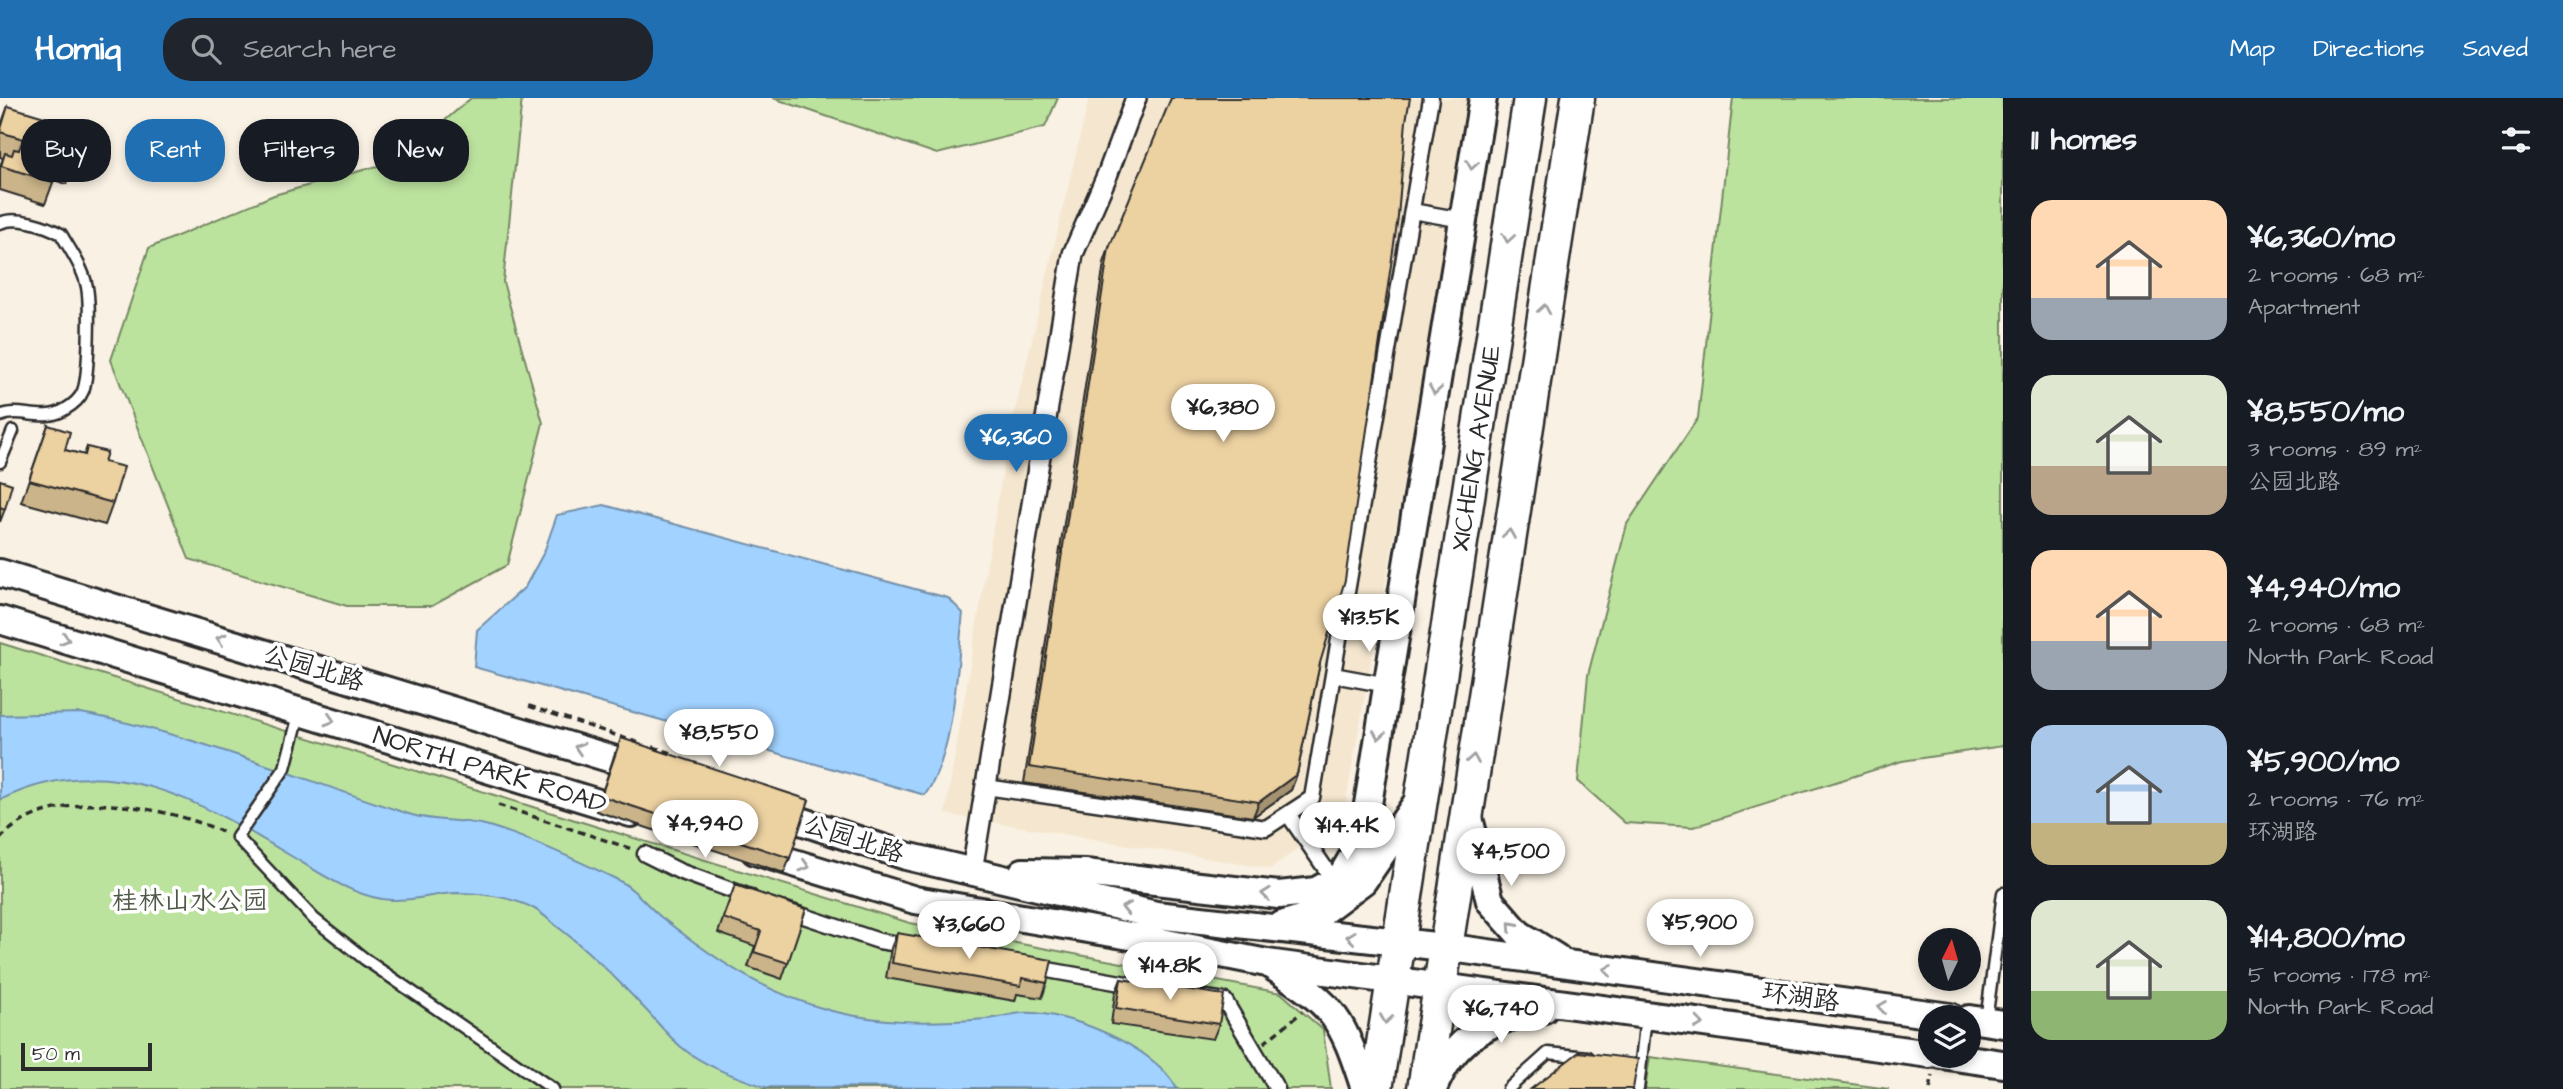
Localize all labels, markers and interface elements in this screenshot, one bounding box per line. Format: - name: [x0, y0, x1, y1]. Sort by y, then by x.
- search box: [163, 18, 653, 81]
- text: Homiq: [35, 26, 121, 72]
- icon: search: [187, 30, 225, 68]
- text: Search here: [243, 31, 397, 67]
- text: Map: [2230, 32, 2275, 66]
- text: Directions: [2313, 32, 2425, 66]
- text: Saved: [2463, 32, 2528, 66]
- chip: Buy: [21, 119, 111, 182]
- chip: Rent: [125, 119, 225, 182]
- chip: Filters: [239, 119, 359, 182]
- chip: New: [373, 119, 469, 182]
- text: 11 homes: [2031, 119, 2137, 161]
- icon: filters: [2497, 121, 2535, 159]
- one-way arrow: [1465, 159, 1480, 171]
- text: ¥6,360/mo: [2248, 217, 2395, 259]
- icon: home: [2087, 228, 2171, 312]
- one-way arrow: [1501, 232, 1516, 244]
- text: 2 rooms · 68 m²: [2248, 259, 2425, 291]
- text: Apartment: [2248, 291, 2360, 323]
- one-way arrow: [1536, 303, 1551, 315]
- street label: XICHENG AVENUE: [1442, 342, 1510, 554]
- pin: ¥6,380: [1166, 384, 1280, 444]
- one-way arrow: [1428, 384, 1443, 396]
- text: ¥6,380: [1187, 391, 1259, 423]
- text: ¥8,550/mo: [2248, 391, 2404, 433]
- icon: home: [2087, 403, 2171, 487]
- pin: ¥6,360: [959, 414, 1073, 474]
- text: ¥6,360: [980, 421, 1052, 453]
- text: 3 rooms · 89 m²: [2248, 433, 2422, 465]
- text: 公园北路: [2248, 466, 2340, 498]
- one-way arrow: [1501, 528, 1516, 540]
- text: ¥4,940/mo: [2248, 567, 2400, 609]
- icon: home: [2087, 578, 2171, 662]
- pin: ¥13.5K: [1312, 594, 1426, 654]
- text: ¥13.5K: [1339, 601, 1399, 633]
- text: 2 rooms · 68 m²: [2248, 609, 2425, 641]
- one-way arrow: [59, 631, 71, 646]
- one-way arrow: [215, 633, 227, 648]
- street label: 公园北路: [259, 636, 369, 700]
- text: North Park Road: [2248, 641, 2433, 673]
- pin: ¥8,550: [662, 710, 776, 769]
- one-way arrow: [324, 711, 336, 726]
- text: ¥8,550: [680, 716, 758, 748]
- street label: NORTH PARK ROAD: [369, 717, 611, 823]
- one-way arrow: [1372, 730, 1387, 741]
- one-way arrow: [573, 741, 585, 756]
- text: ¥5,900/mo: [2248, 741, 2399, 783]
- one-way arrow: [1466, 753, 1481, 764]
- icon: home: [2087, 753, 2171, 837]
- text: 2 rooms · 76 m²: [2248, 783, 2424, 815]
- pin: ¥4,940: [648, 800, 762, 860]
- pin: ¥14.4K: [1290, 802, 1404, 862]
- street label: 公园北路: [799, 806, 909, 872]
- text: ¥4,940: [667, 807, 743, 839]
- text: ¥14.4K: [1315, 809, 1379, 841]
- text: 环湖路: [2248, 816, 2317, 848]
- pin: ¥4,500: [1454, 828, 1568, 888]
- text: ¥4,500: [1472, 835, 1550, 867]
- one-way arrow: [799, 858, 811, 873]
- park label: 桂林山水公园: [112, 883, 268, 919]
- one-way arrow: [1260, 887, 1271, 902]
- pin: ¥5,900: [1643, 900, 1757, 959]
- one-way arrow: [1120, 901, 1132, 916]
- pin: ¥3,660: [912, 902, 1026, 961]
- text: ¥5,900: [1663, 906, 1737, 938]
- text: ¥3,660: [933, 908, 1005, 940]
- text: ¥14,800/mo: [2248, 917, 2405, 959]
- one-way arrow: [1508, 921, 1520, 934]
- north arrow: [1918, 928, 1981, 990]
- map controls: [1918, 928, 1981, 1068]
- icon: home: [2087, 928, 2171, 1012]
- one-way arrow: [1346, 930, 1357, 945]
- pin: ¥14.8K: [1113, 942, 1227, 1002]
- text: ¥14.8K: [1139, 949, 1201, 981]
- text: 5 rooms · 178 m²: [2248, 959, 2431, 991]
- one-way arrow: [1602, 962, 1614, 977]
- street label: 环湖路: [1760, 974, 1842, 1020]
- pin: ¥6,740: [1444, 986, 1558, 1045]
- text: North Park Road: [2248, 991, 2433, 1023]
- text: ¥6,740: [1463, 992, 1539, 1024]
- one-way arrow: [1876, 1000, 1888, 1015]
- button: layers: [1918, 1005, 1981, 1068]
- one-way arrow: [1379, 1014, 1394, 1025]
- one-way arrow: [1693, 1015, 1705, 1030]
- scale bar: [21, 1040, 152, 1072]
- text: 50 m: [32, 1041, 80, 1068]

